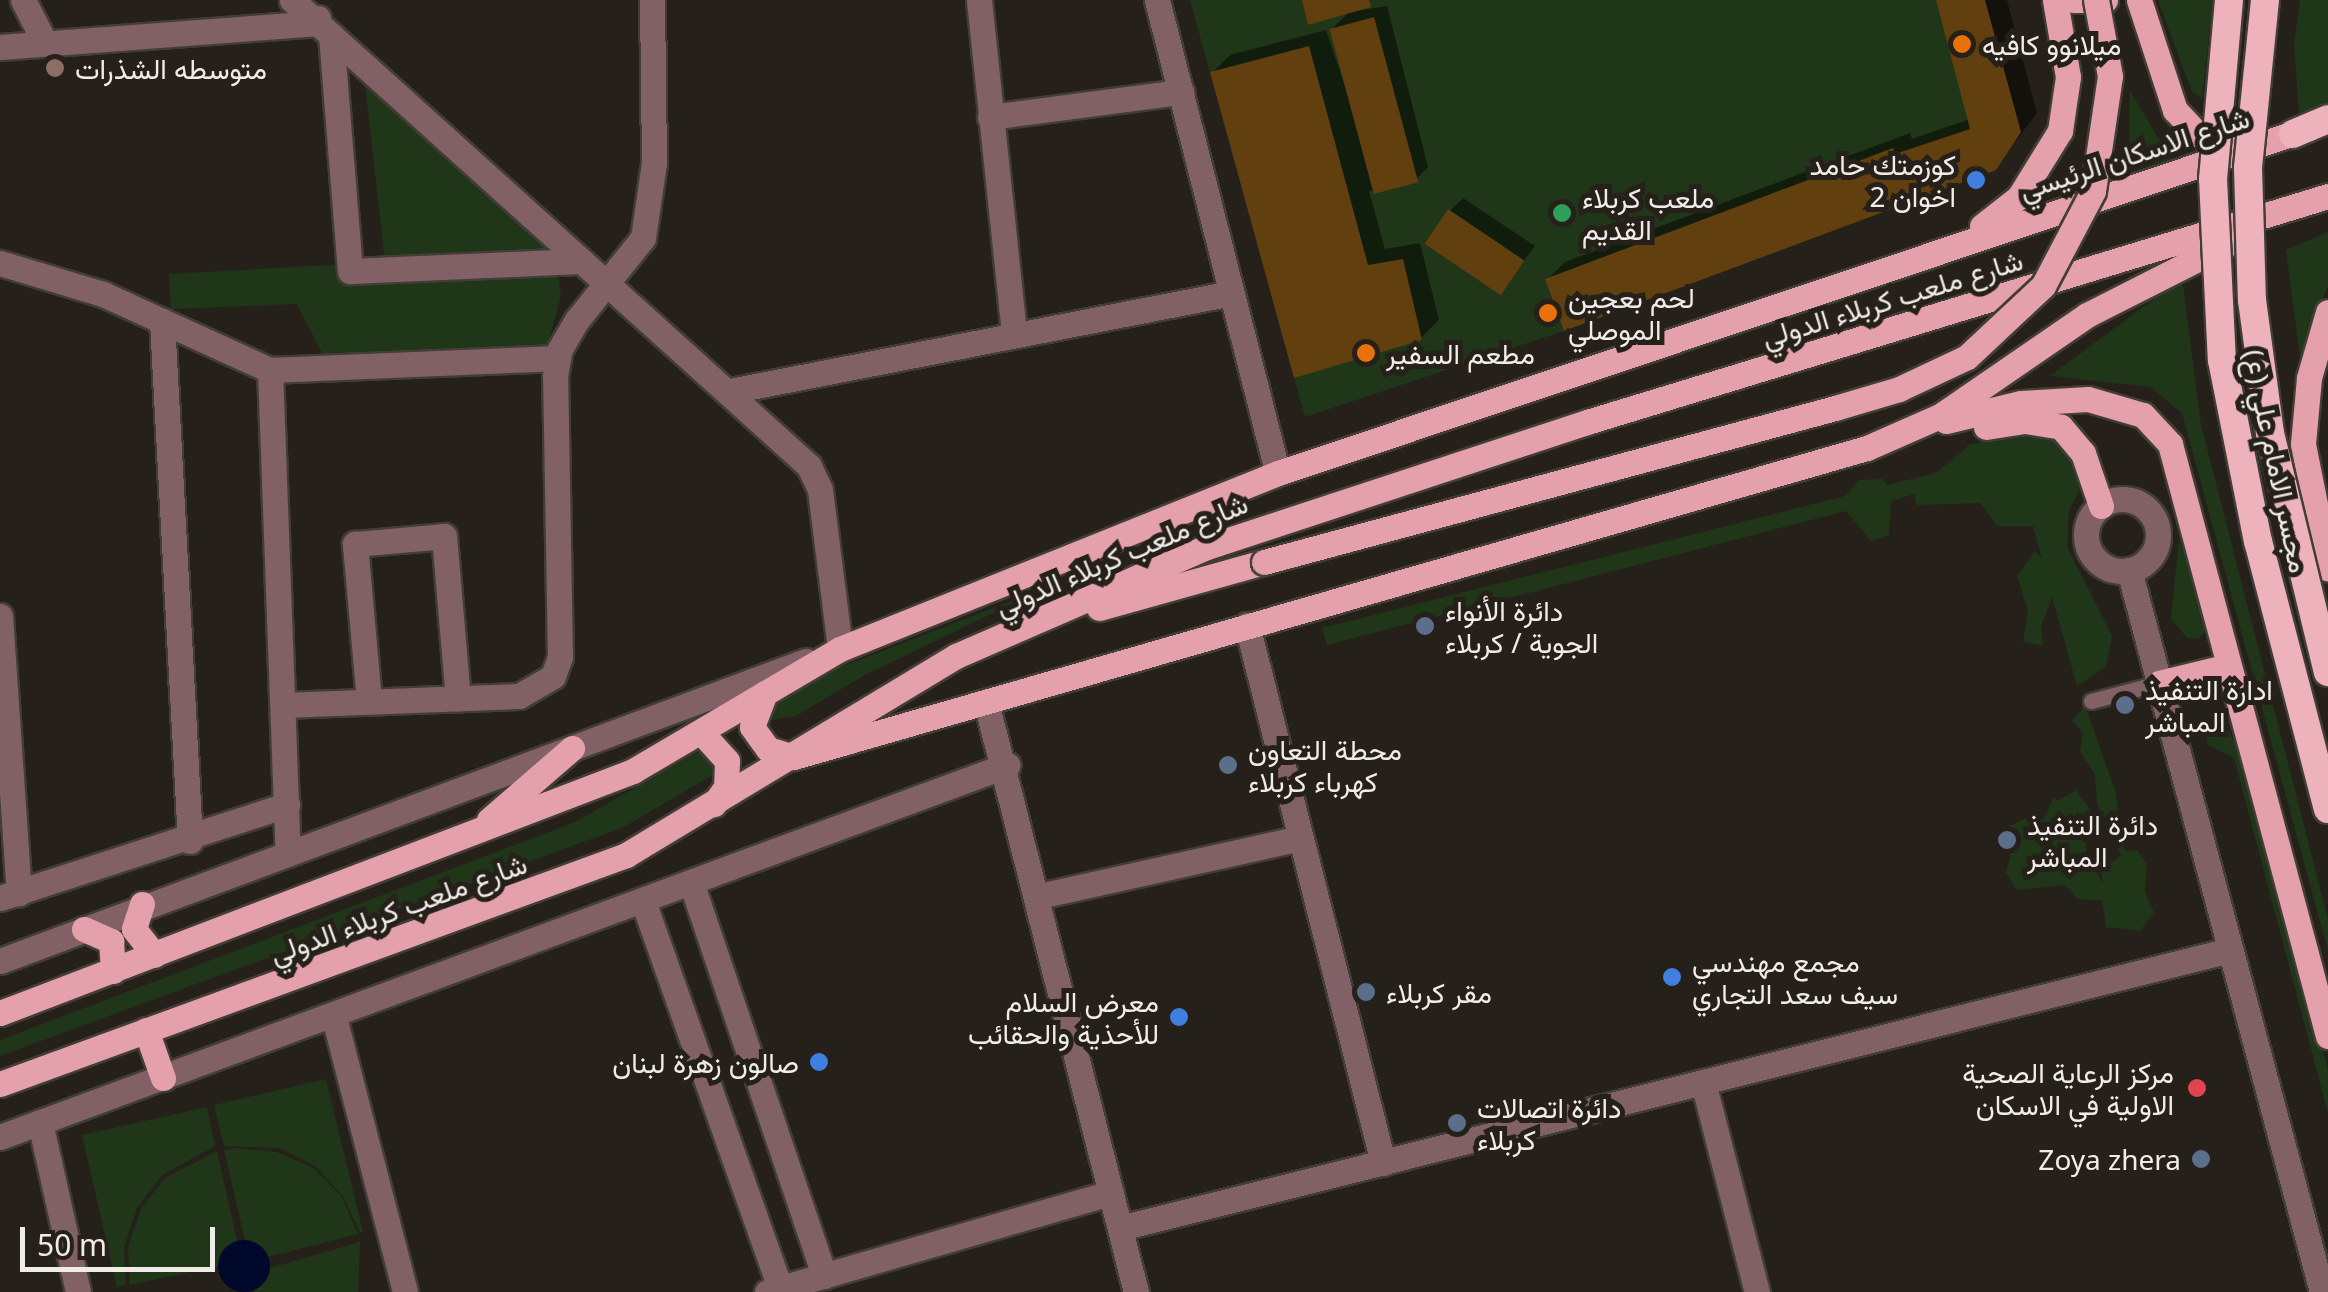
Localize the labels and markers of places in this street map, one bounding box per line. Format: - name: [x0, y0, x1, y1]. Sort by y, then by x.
- place label: ميلانوو كافيه: [1982, 27, 2121, 61]
- marker: ميلانوو كافيه: [1951, 33, 1973, 55]
- place label: متوسطه الشذرات: [75, 51, 267, 85]
- marker: متوسطه الشذرات: [44, 57, 66, 79]
- place label: كوزمتك حامد اخوان 2: [1809, 147, 1956, 213]
- marker: كوزمتك حامد اخوان 2: [1965, 169, 1987, 191]
- place label: ملعب كربلاء القديم: [1582, 180, 1714, 246]
- marker: ملعب كربلاء القديم: [1551, 202, 1573, 224]
- place label: لحم بعجين الموصلي: [1568, 280, 1695, 346]
- marker: لحم بعجين الموصلي: [1537, 302, 1559, 324]
- place label: مطعم السفير: [1386, 336, 1535, 370]
- marker: مطعم السفير: [1355, 342, 1377, 364]
- place label: دائرة الأنواء الجوية / كربلاء: [1445, 593, 1598, 659]
- marker: دائرة الأنواء الجوية / كربلاء: [1414, 615, 1436, 637]
- place label: ادارة التنفيذ المباشر: [2145, 672, 2273, 738]
- marker: ادارة التنفيذ المباشر: [2114, 694, 2136, 716]
- place label: محطة التعاون كهرباء كربلاء: [1248, 732, 1402, 798]
- marker: محطة التعاون كهرباء كربلاء: [1217, 754, 1239, 776]
- place label: دائرة التنفيذ المباشر: [2027, 807, 2158, 873]
- marker: دائرة التنفيذ المباشر: [1996, 829, 2018, 851]
- place label: مجمع مهندسي سيف سعد التجاري: [1692, 944, 1898, 1010]
- marker: مجمع مهندسي سيف سعد التجاري: [1661, 966, 1683, 988]
- place label: مقر كربلاء: [1386, 975, 1492, 1009]
- marker: مقر كربلاء: [1355, 981, 1377, 1003]
- place label: معرض السلام للأحذية والحقائب: [968, 984, 1159, 1050]
- marker: معرض السلام للأحذية والحقائب: [1168, 1006, 1190, 1028]
- place label: صالون زهرة لبنان: [612, 1045, 799, 1079]
- marker: صالون زهرة لبنان: [808, 1051, 830, 1073]
- place label: مركز الرعاية الصحية الاولية في الاسكان: [1962, 1055, 2174, 1121]
- marker: مركز الرعاية الصحية الاولية في الاسكان: [2184, 1075, 2210, 1101]
- place label: دائرة اتصالات كربلاء: [1477, 1090, 1621, 1156]
- marker: دائرة اتصالات كربلاء: [1446, 1112, 1468, 1134]
- place label: Zoya zhera: [2038, 1142, 2181, 1176]
- marker: Zoya zhera: [2190, 1148, 2212, 1170]

